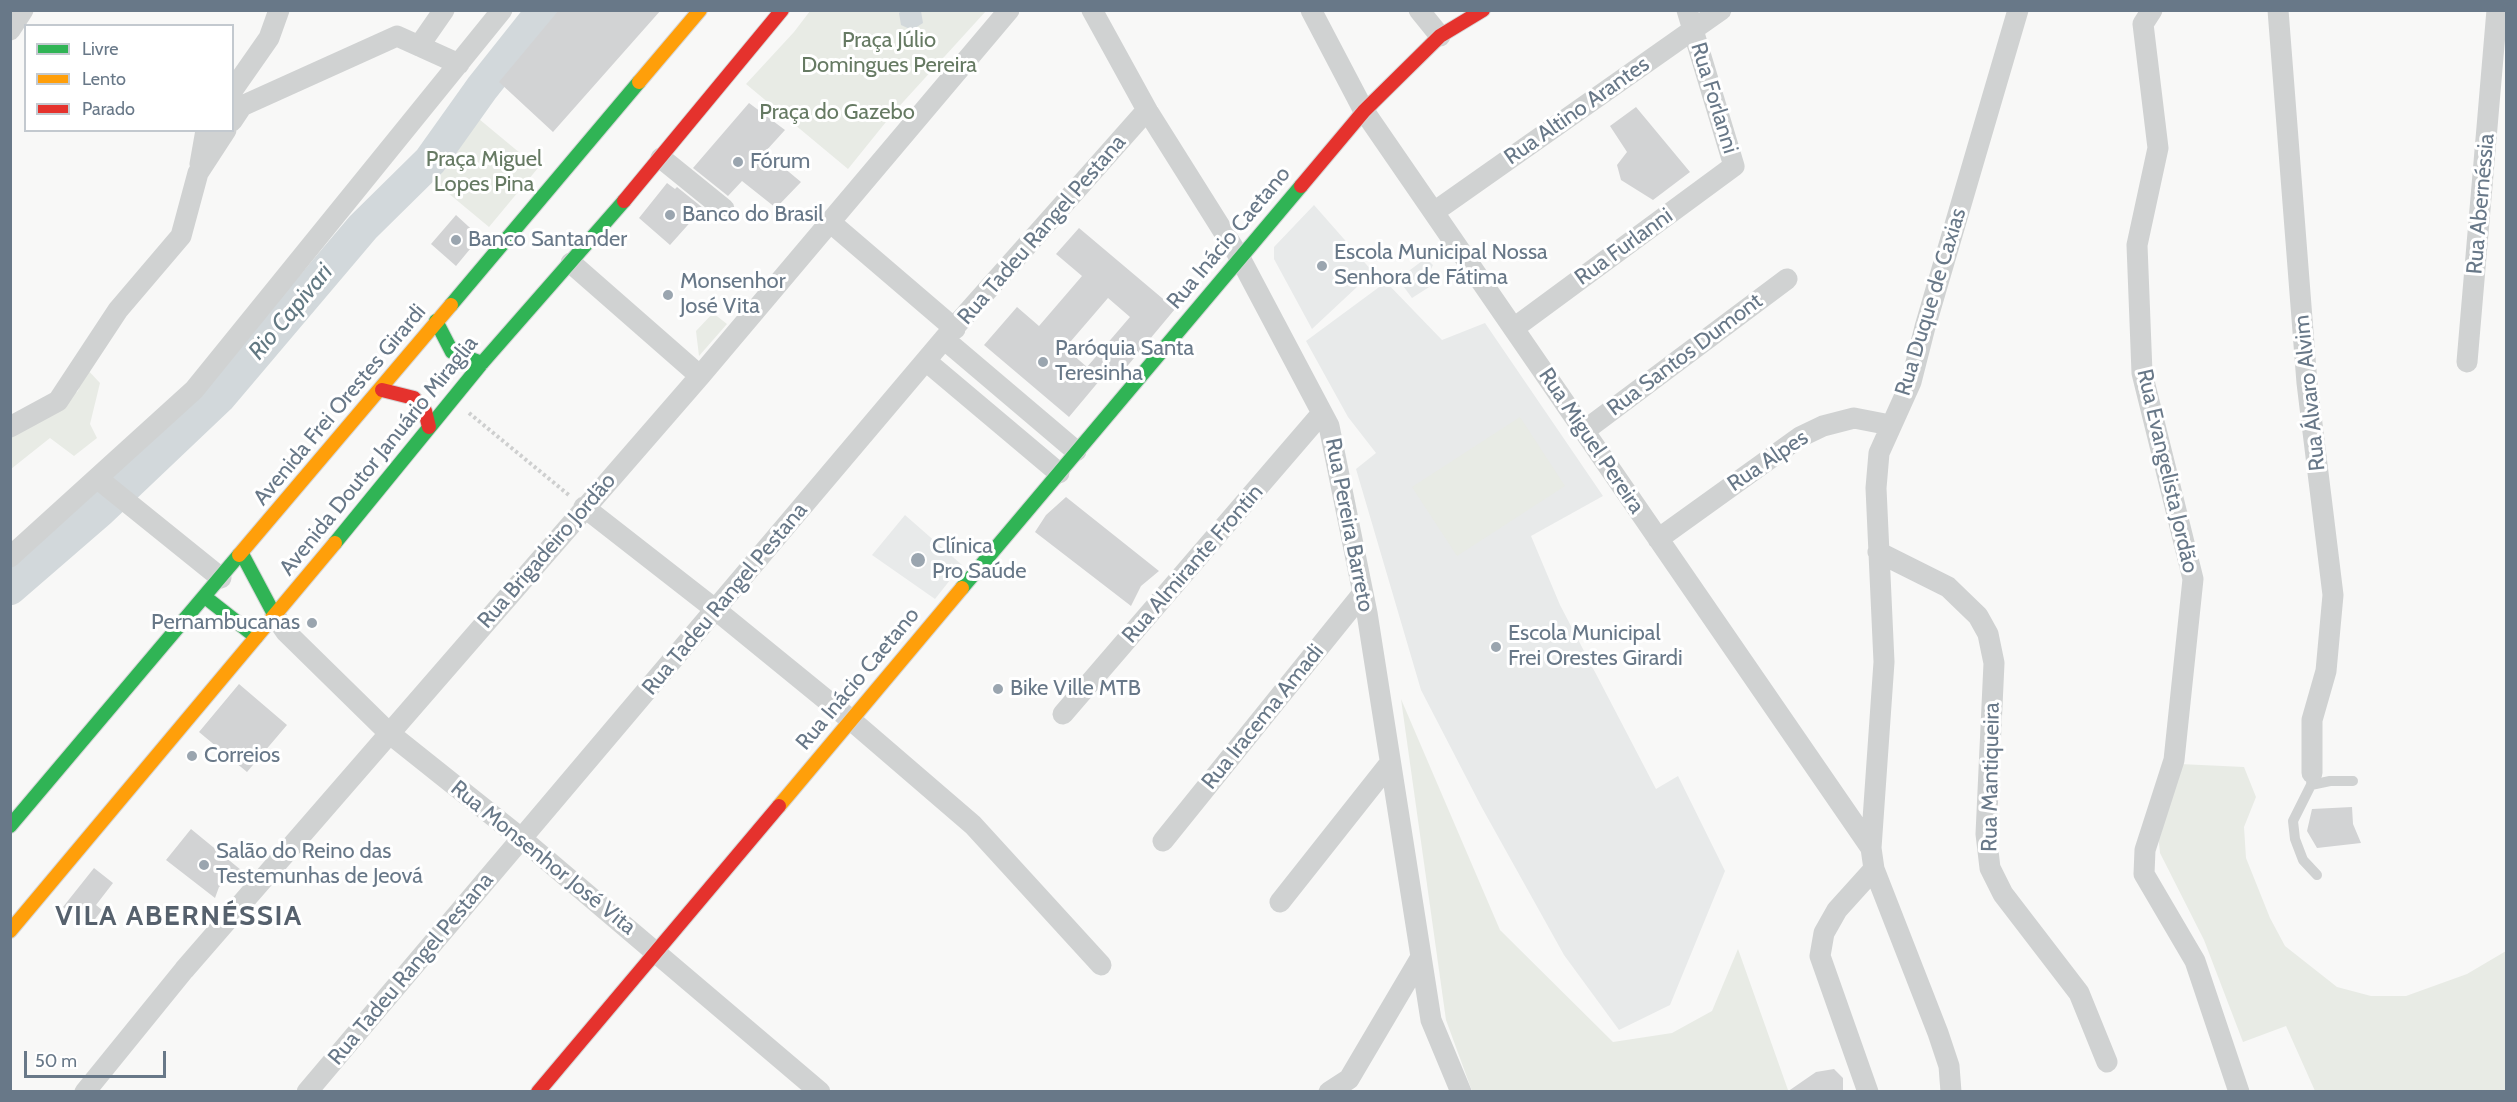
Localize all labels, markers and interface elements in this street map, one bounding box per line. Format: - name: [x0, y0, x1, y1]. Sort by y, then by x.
- legend: [24, 24, 234, 132]
- park label: Praça Júlio Domingues Pereira: [801, 28, 977, 80]
- text: Livre: [82, 38, 118, 60]
- street label: Rua Forlanni: [1685, 39, 1743, 157]
- street label: Rua Altino Arantes: [1500, 51, 1654, 171]
- text: Lento: [82, 68, 126, 90]
- text: Parado: [82, 98, 135, 120]
- park label: Praça do Gazebo: [759, 100, 915, 126]
- street label: Rua Tadeu Rangel Pestana: [952, 130, 1132, 330]
- street label: Rua Abernéssia: [2462, 133, 2500, 275]
- park label: Praça Miguel Lopes Pina: [426, 147, 542, 198]
- place label: Fórum: [750, 149, 810, 175]
- marker: Fórum: [731, 155, 745, 169]
- street label: Rua Inácio Caetano: [1162, 161, 1296, 315]
- place label: Banco do Brasil: [682, 202, 823, 228]
- street label: Rua Furlanni: [1570, 203, 1678, 291]
- street label: Rua Duque de Caxias: [1890, 205, 1972, 399]
- marker: Banco do Brasil: [663, 208, 677, 222]
- place label: Banco Santander: [468, 227, 627, 253]
- marker: Banco Santander: [449, 233, 463, 247]
- place label: Escola Municipal Nossa Senhora de Fátima: [1334, 240, 1548, 292]
- water label: Rio Capivari: [243, 258, 339, 366]
- marker: Escola Municipal Nossa Senhora de Fátima: [1315, 259, 1329, 273]
- place label: Monsenhor José Vita: [680, 269, 786, 320]
- marker: Monsenhor José Vita: [661, 288, 675, 302]
- street label: Rua Santos Dumont: [1602, 288, 1768, 422]
- street label: Avenida Frei Orestes Girardi: [248, 299, 432, 511]
- street label: Rua Álvaro Alvim: [2289, 314, 2331, 472]
- street label: Avenida Doutor Januário Miraglia: [274, 331, 484, 581]
- place label: Paróquia Santa Teresinha: [1055, 336, 1194, 388]
- marker: Paróquia Santa Teresinha: [1036, 355, 1050, 369]
- street label: Rua Miguel Pereira: [1533, 363, 1649, 519]
- street label: Rua Evangelista Jordão: [2131, 366, 2203, 576]
- street label: Rua Alpes: [1723, 425, 1813, 497]
- street label: Rua Pereira Barreto: [1319, 436, 1379, 614]
- street label: Rua Brigadeiro Jordão: [472, 468, 622, 634]
- street label: Rua Almirante Frontin: [1117, 479, 1269, 649]
- street label: Rua Tadeu Rangel Pestana: [637, 498, 813, 700]
- place label: Clínica Pro Saúde: [932, 534, 1027, 586]
- marker: Clínica Pro Saúde: [909, 551, 927, 569]
- street label: Rua Inácio Caetano: [791, 602, 925, 756]
- place label: Pernambucanas: [151, 610, 300, 636]
- marker: Pernambucanas: [305, 616, 319, 630]
- place label: Escola Municipal Frei Orestes Girardi: [1508, 621, 1683, 672]
- street label: Rua Iracema Amadi: [1196, 639, 1330, 795]
- marker: Escola Municipal Frei Orestes Girardi: [1489, 640, 1503, 654]
- place label: Bike Ville MTB: [1010, 676, 1141, 702]
- marker: Bike Ville MTB: [991, 682, 1005, 696]
- street label: Rua Mantiqueira: [1976, 702, 2006, 852]
- place label: Correios: [204, 743, 280, 769]
- marker: Correios: [185, 749, 199, 763]
- street label: Rua Monsenhor José Vita: [445, 775, 641, 941]
- place label: Salão do Reino das Testemunhas de Jeová: [216, 839, 423, 890]
- marker: Salão do Reino das Testemunhas de Jeová: [197, 858, 211, 872]
- street label: Rua Tadeu Rangel Pestana: [323, 868, 499, 1070]
- district label: VILA ABERNÉSSIA: [55, 900, 303, 934]
- scale bar: [27, 1039, 170, 1077]
- text: 50 m: [35, 1050, 77, 1072]

